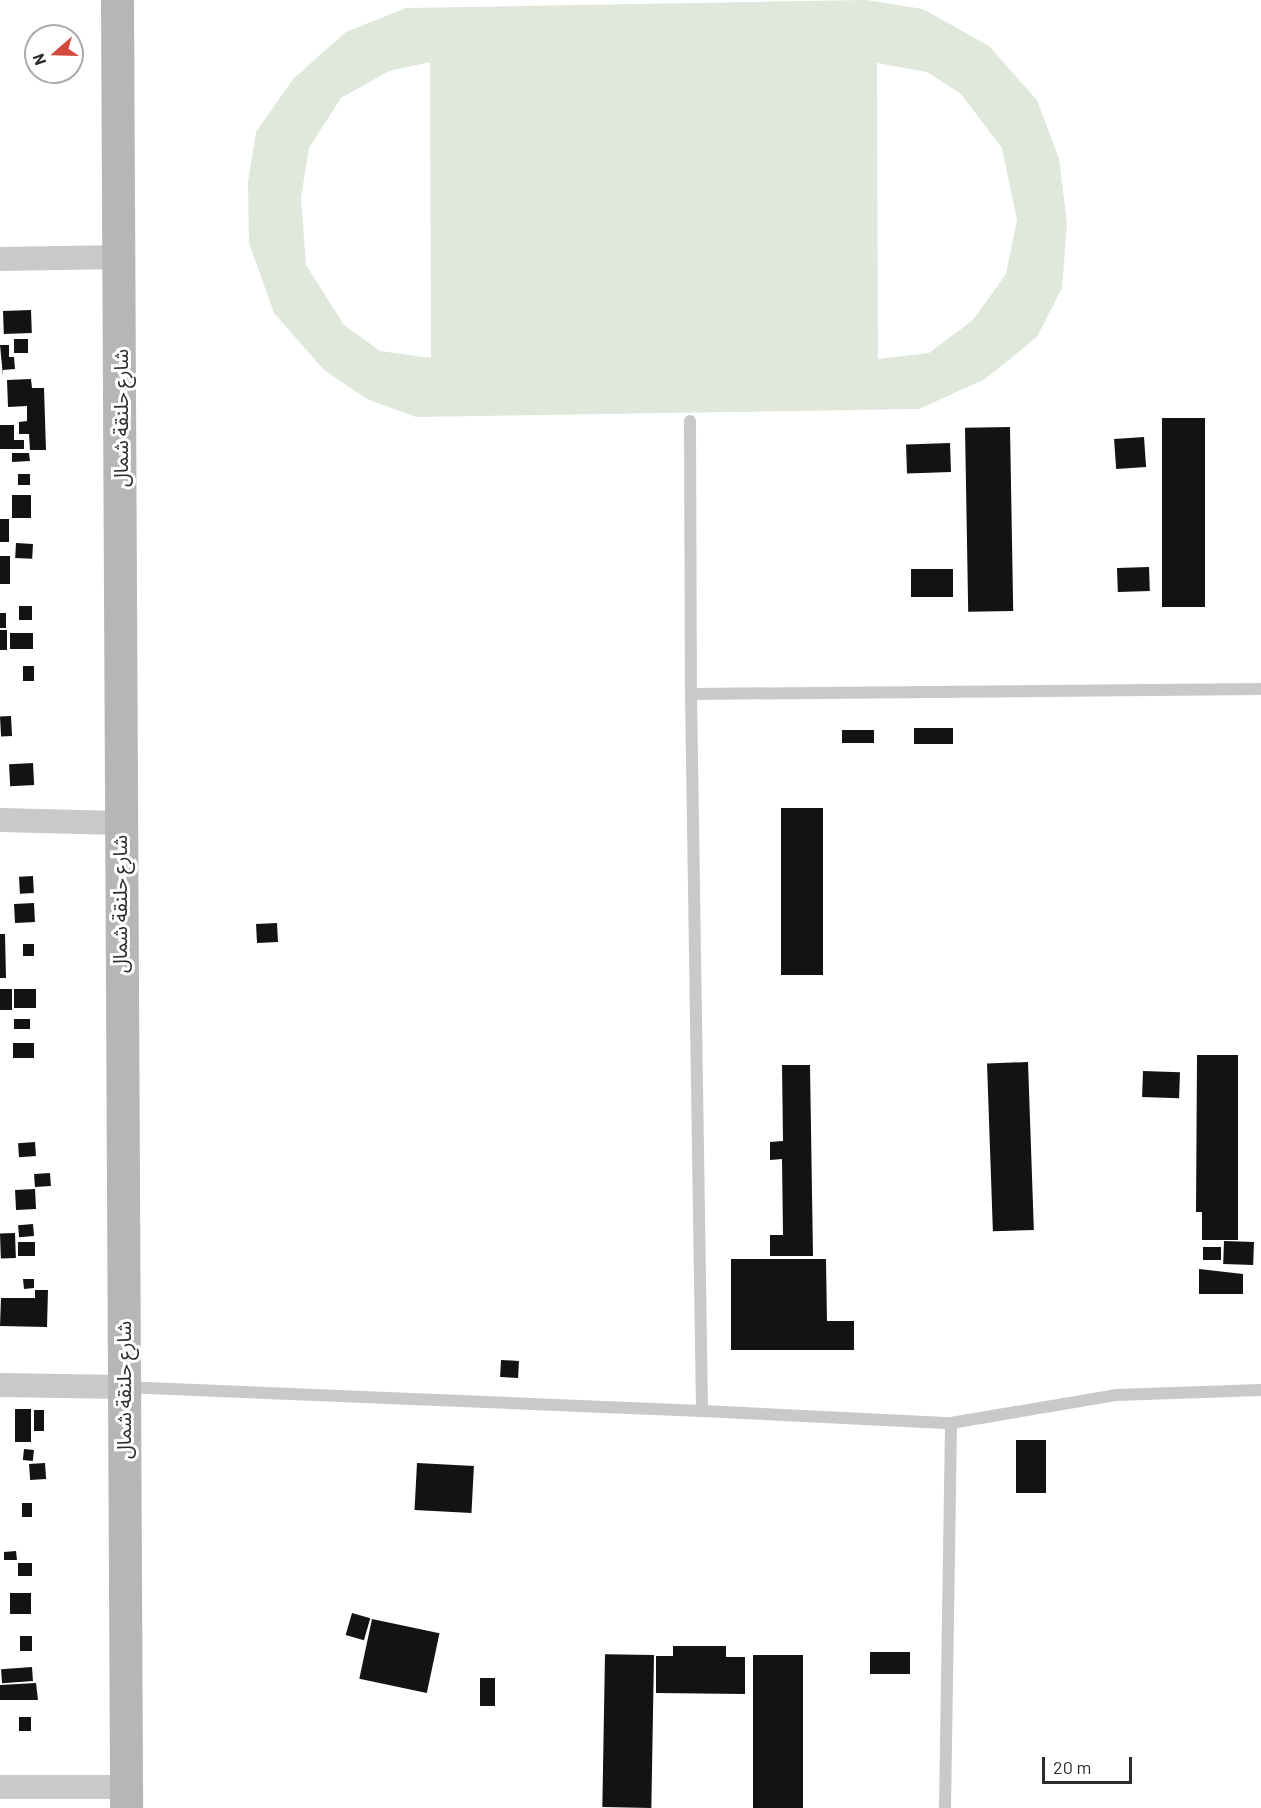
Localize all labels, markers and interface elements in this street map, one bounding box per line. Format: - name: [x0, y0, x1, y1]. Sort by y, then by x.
- north arrow: [24, 24, 84, 84]
- text: N: [28, 51, 49, 68]
- street label: شارع حلنقة شمال: [108, 349, 132, 487]
- street label: شارع حلنقة شمال: [107, 835, 131, 973]
- street label: شارع حلنقة شمال: [111, 1321, 135, 1459]
- scale bar: [1045, 1745, 1135, 1783]
- text: 20 m: [1053, 1756, 1091, 1778]

